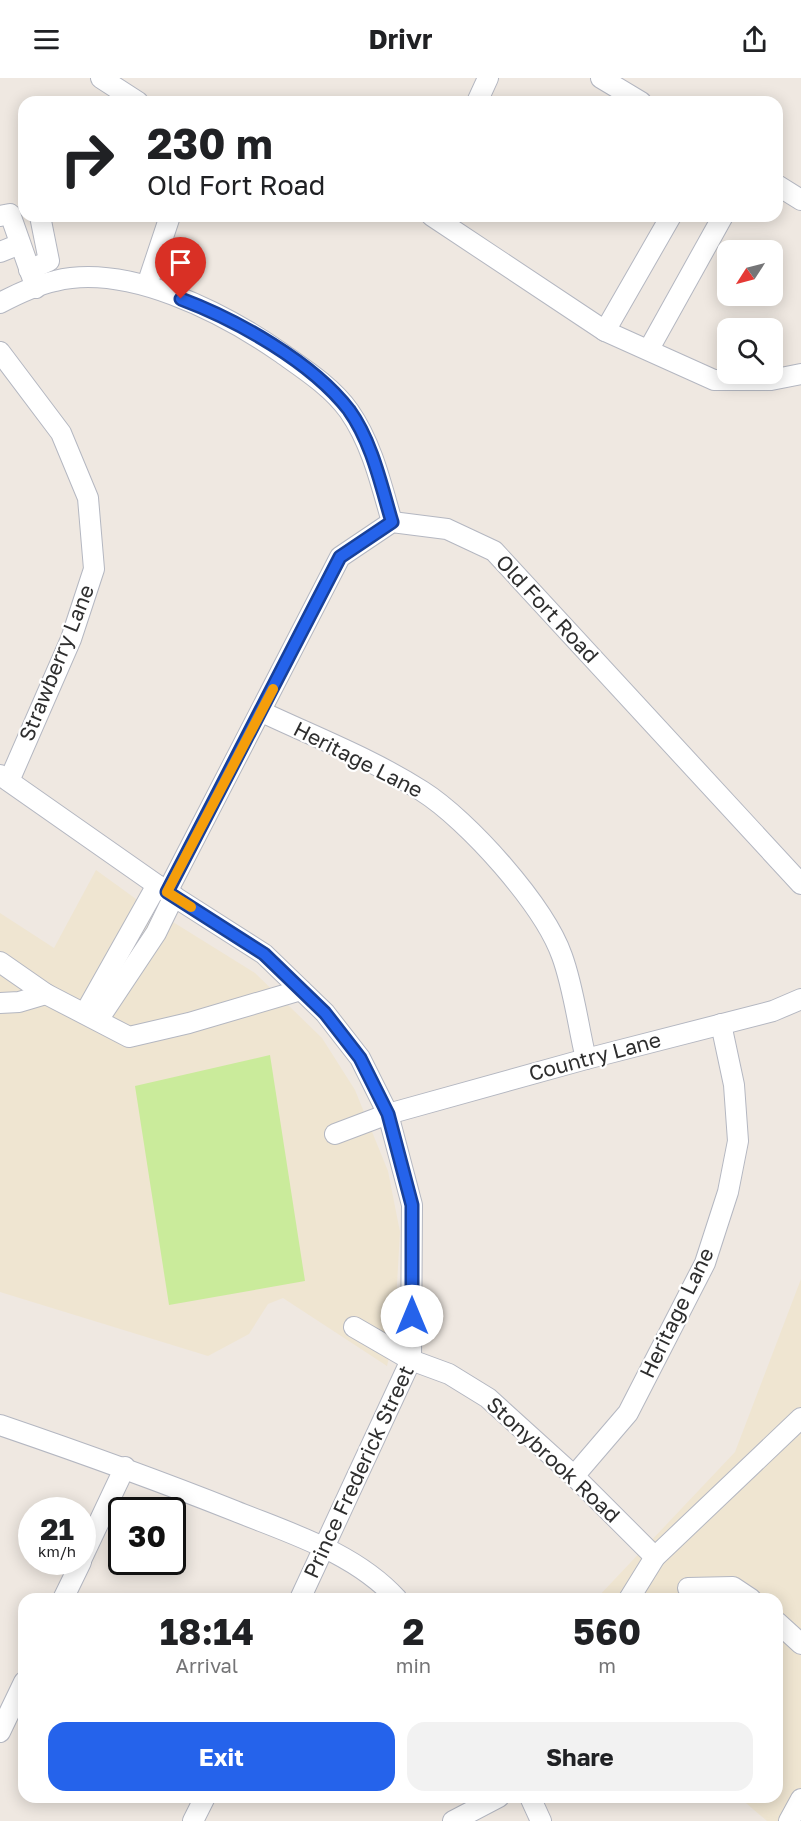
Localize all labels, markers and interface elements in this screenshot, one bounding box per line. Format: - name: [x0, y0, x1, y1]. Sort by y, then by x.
- icon: menu: [30, 23, 63, 56]
- text: Drivr: [369, 23, 432, 55]
- icon: share: [738, 23, 771, 56]
- text: 230 m: [147, 118, 273, 168]
- icon: right: [48, 120, 126, 198]
- text: Old Fort Road: [147, 169, 325, 201]
- pin: [155, 237, 206, 299]
- north arrow: [717, 240, 783, 306]
- map controls: [717, 240, 783, 384]
- icon: arrive: [164, 246, 197, 279]
- button: search: [717, 318, 783, 384]
- street label: Old Fort Road: [491, 549, 605, 668]
- street label: Strawberry Lane: [13, 581, 99, 745]
- street label: Heritage Lane: [289, 715, 427, 803]
- street label: Country Lane: [526, 1026, 664, 1086]
- street label: Heritage Lane: [633, 1243, 719, 1382]
- position arrow: [380, 1284, 444, 1348]
- street label: Prince Frederick Street: [297, 1361, 419, 1582]
- street label: Stonybrook Road: [482, 1391, 626, 1528]
- speed limit sign: 30: [108, 1497, 186, 1575]
- text: 21: [40, 1511, 74, 1547]
- text: km/h: [38, 1542, 76, 1560]
- text: 18:14: [160, 1610, 254, 1653]
- text: 2: [402, 1610, 424, 1653]
- text: 560: [573, 1610, 641, 1653]
- text: Arrival: [176, 1653, 238, 1677]
- text: min: [396, 1653, 431, 1677]
- text: m: [598, 1653, 616, 1677]
- button: Exit: [48, 1722, 395, 1791]
- button: Share: [407, 1722, 753, 1791]

